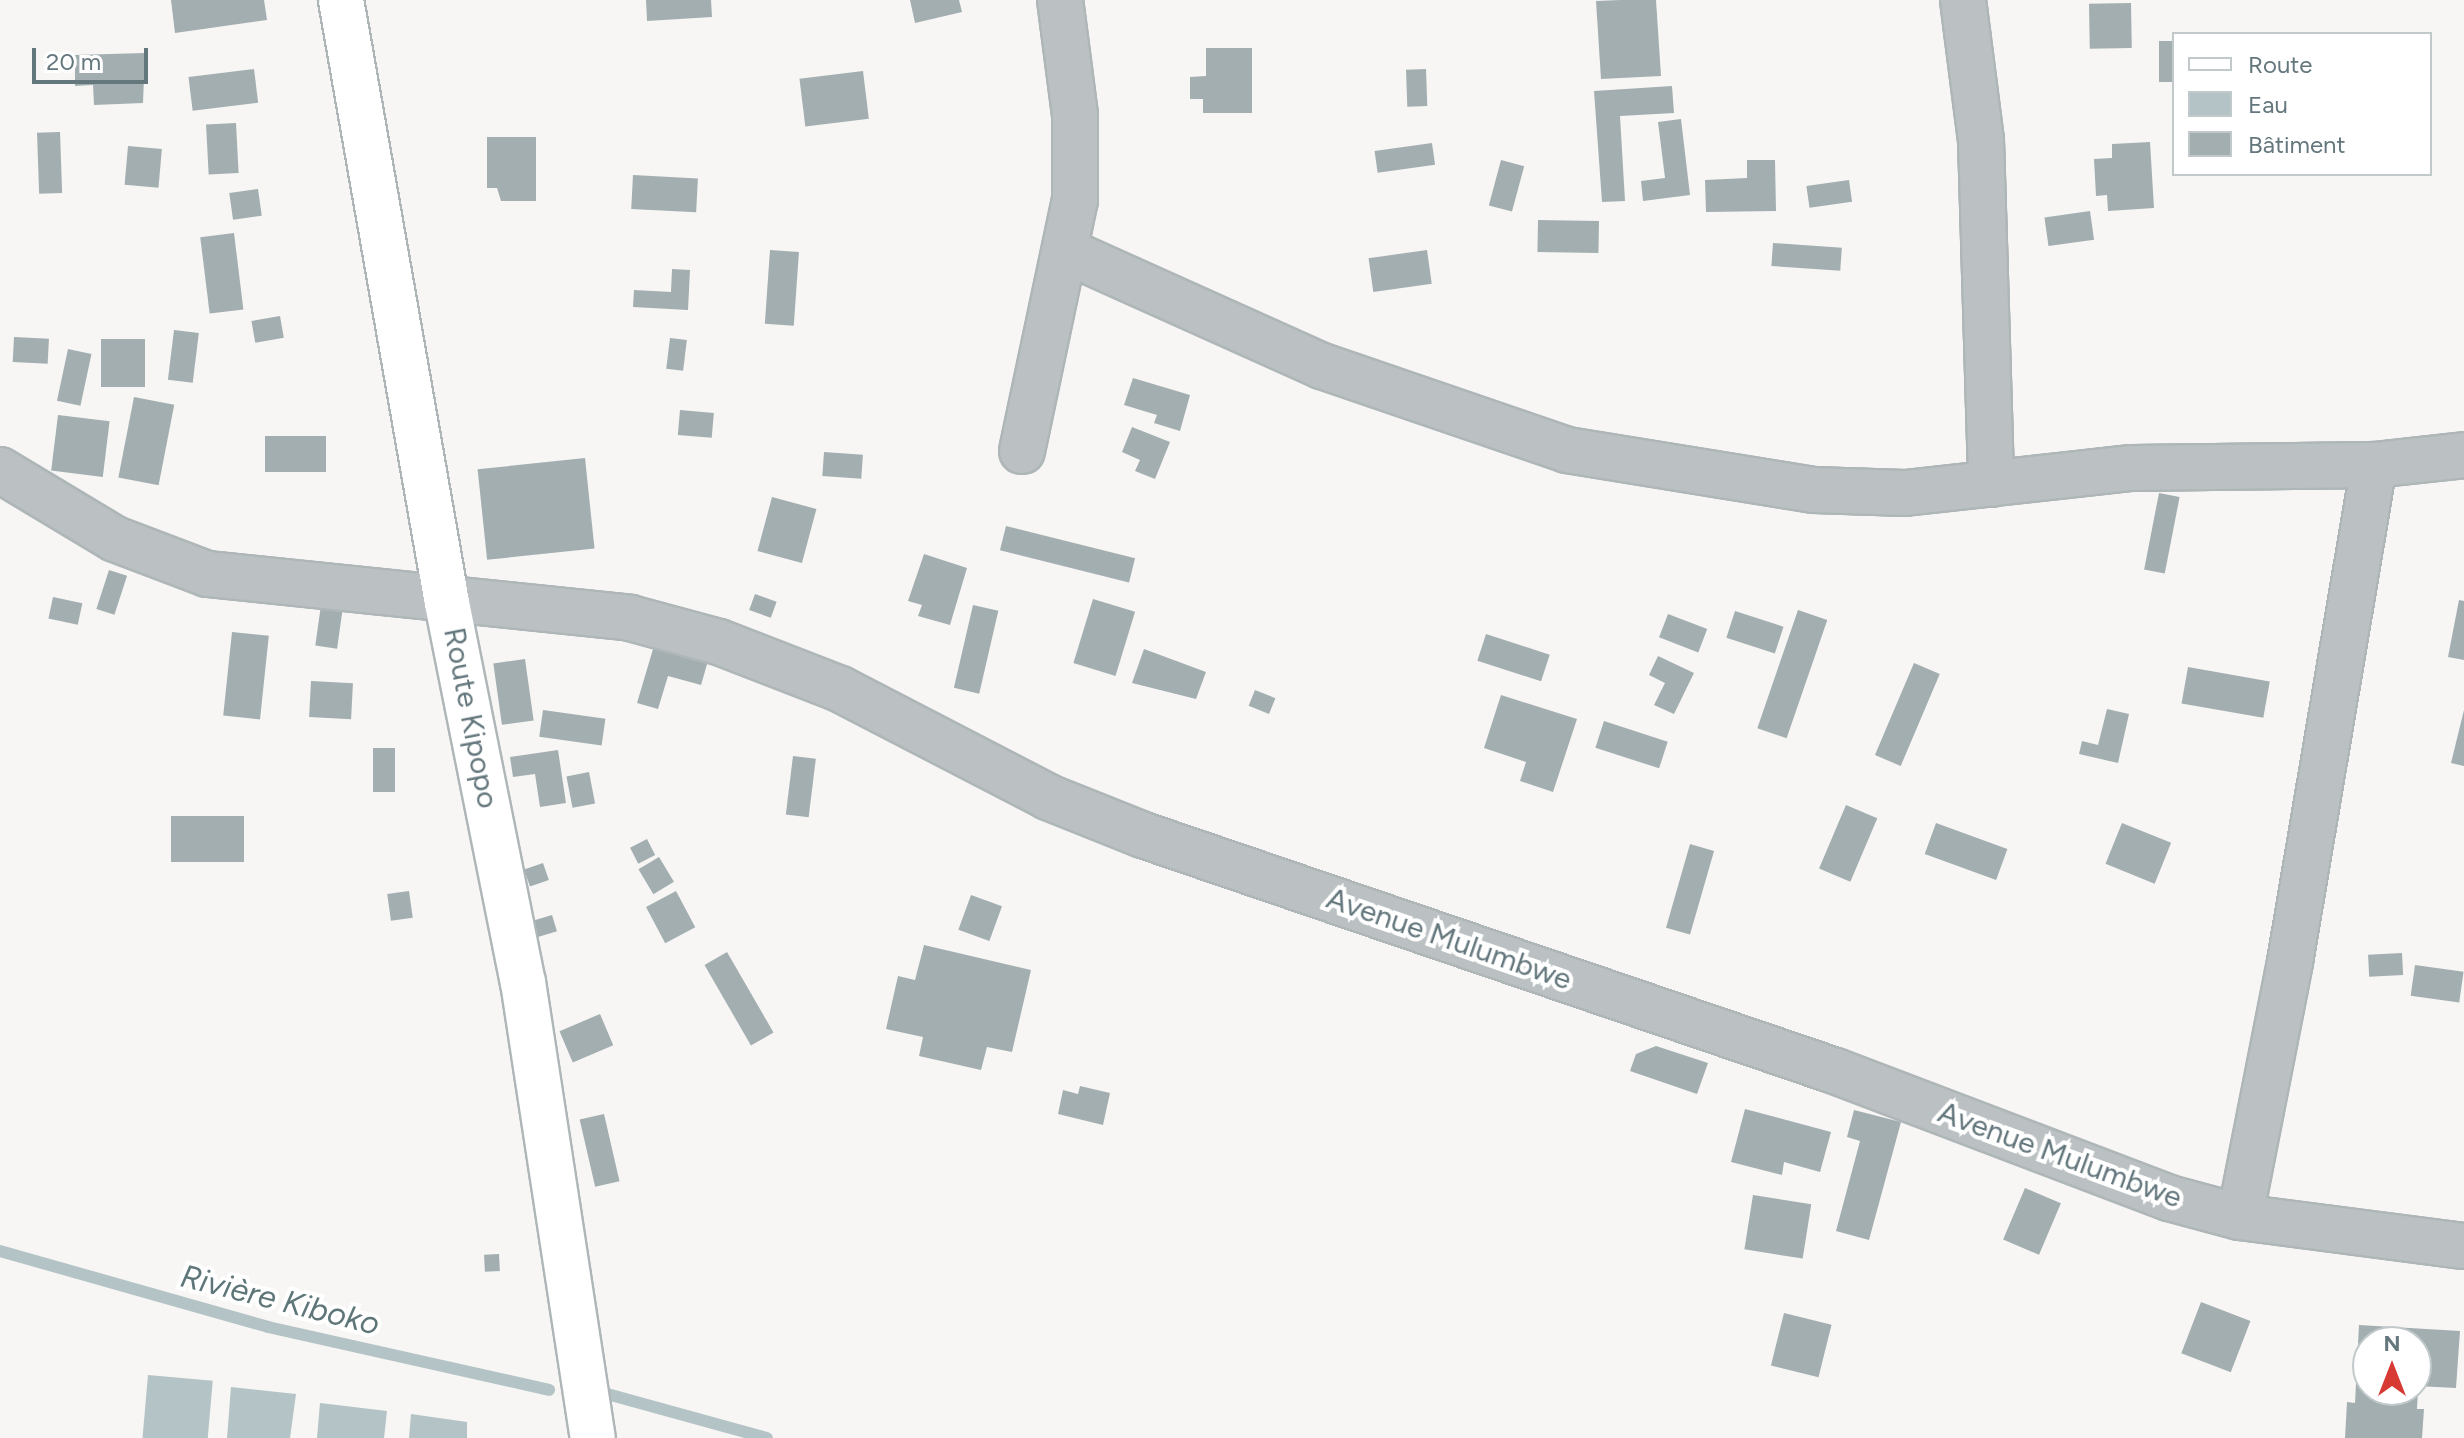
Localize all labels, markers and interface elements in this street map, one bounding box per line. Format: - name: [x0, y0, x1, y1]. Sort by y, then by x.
- scale bar: [36, 32, 152, 82]
- legend: [2172, 32, 2432, 176]
- text: 20 m: [46, 47, 101, 76]
- text: Route: [2248, 50, 2312, 79]
- text: Eau: [2248, 90, 2288, 119]
- text: Bâtiment: [2248, 130, 2346, 159]
- street label: Route Kipopo: [436, 625, 506, 811]
- street label: Avenue Mulumbwe: [1322, 880, 1576, 998]
- street label: Avenue Mulumbwe: [1933, 1094, 2187, 1216]
- water label: Rivière Kiboko: [177, 1257, 383, 1343]
- north arrow: [2352, 1326, 2432, 1406]
- text: N: [2383, 1330, 2401, 1357]

